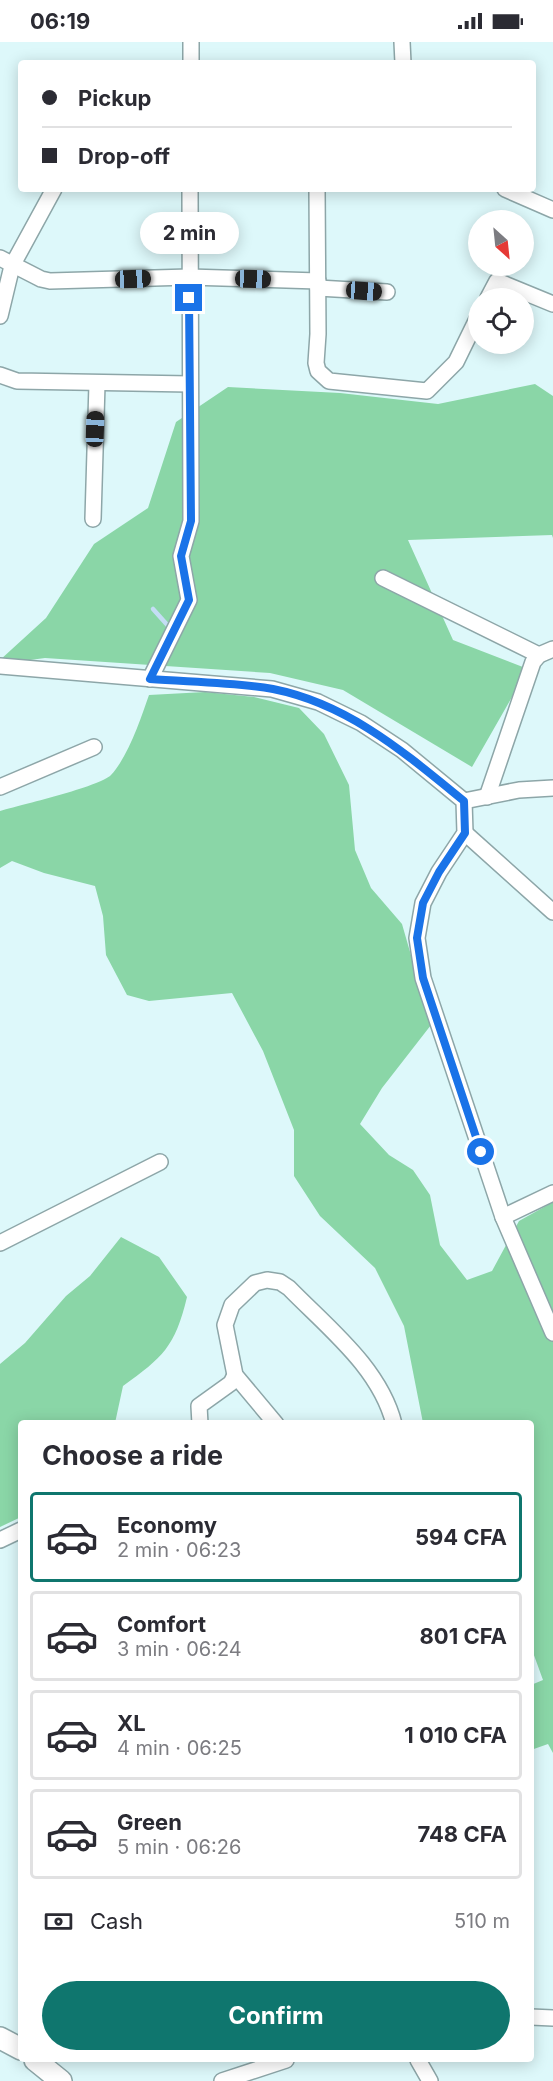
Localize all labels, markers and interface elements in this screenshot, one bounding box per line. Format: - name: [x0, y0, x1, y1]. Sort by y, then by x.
- text: 06:19: [30, 8, 90, 34]
- text: Pickup: [78, 85, 152, 111]
- text: Drop-off: [78, 143, 170, 169]
- north arrow: [468, 210, 534, 276]
- map controls: [468, 210, 534, 354]
- callout: 2 min: [140, 211, 238, 253]
- text: 2 min: [163, 221, 216, 245]
- car: [115, 269, 151, 289]
- car: [235, 269, 271, 289]
- car: [345, 281, 383, 301]
- route end: [175, 284, 202, 311]
- button: locate: [468, 288, 534, 354]
- car: [85, 411, 105, 447]
- route start: [467, 1138, 494, 1165]
- text: Choose a ride: [42, 1439, 223, 1472]
- icon: car: [45, 1510, 99, 1564]
- text: Economy: [117, 1512, 217, 1538]
- text: 594 CFA: [415, 1524, 507, 1550]
- text: 2 min · 06:23: [117, 1538, 241, 1562]
- icon: car: [45, 1609, 99, 1663]
- text: Comfort: [117, 1611, 206, 1637]
- text: 801 CFA: [420, 1623, 507, 1649]
- text: 3 min · 06:24: [117, 1637, 242, 1661]
- icon: car: [45, 1708, 99, 1762]
- text: XL: [117, 1710, 146, 1736]
- text: 1 010 CFA: [404, 1722, 507, 1748]
- text: 4 min · 06:25: [117, 1736, 242, 1760]
- icon: car: [45, 1807, 99, 1861]
- text: Green: [117, 1809, 182, 1835]
- text: 748 CFA: [417, 1821, 507, 1847]
- text: 5 min · 06:26: [117, 1835, 241, 1859]
- icon: cash: [42, 1905, 75, 1938]
- text: Cash: [90, 1908, 143, 1934]
- text: 510 m: [454, 1909, 510, 1933]
- button: Confirm: [42, 1981, 510, 2050]

